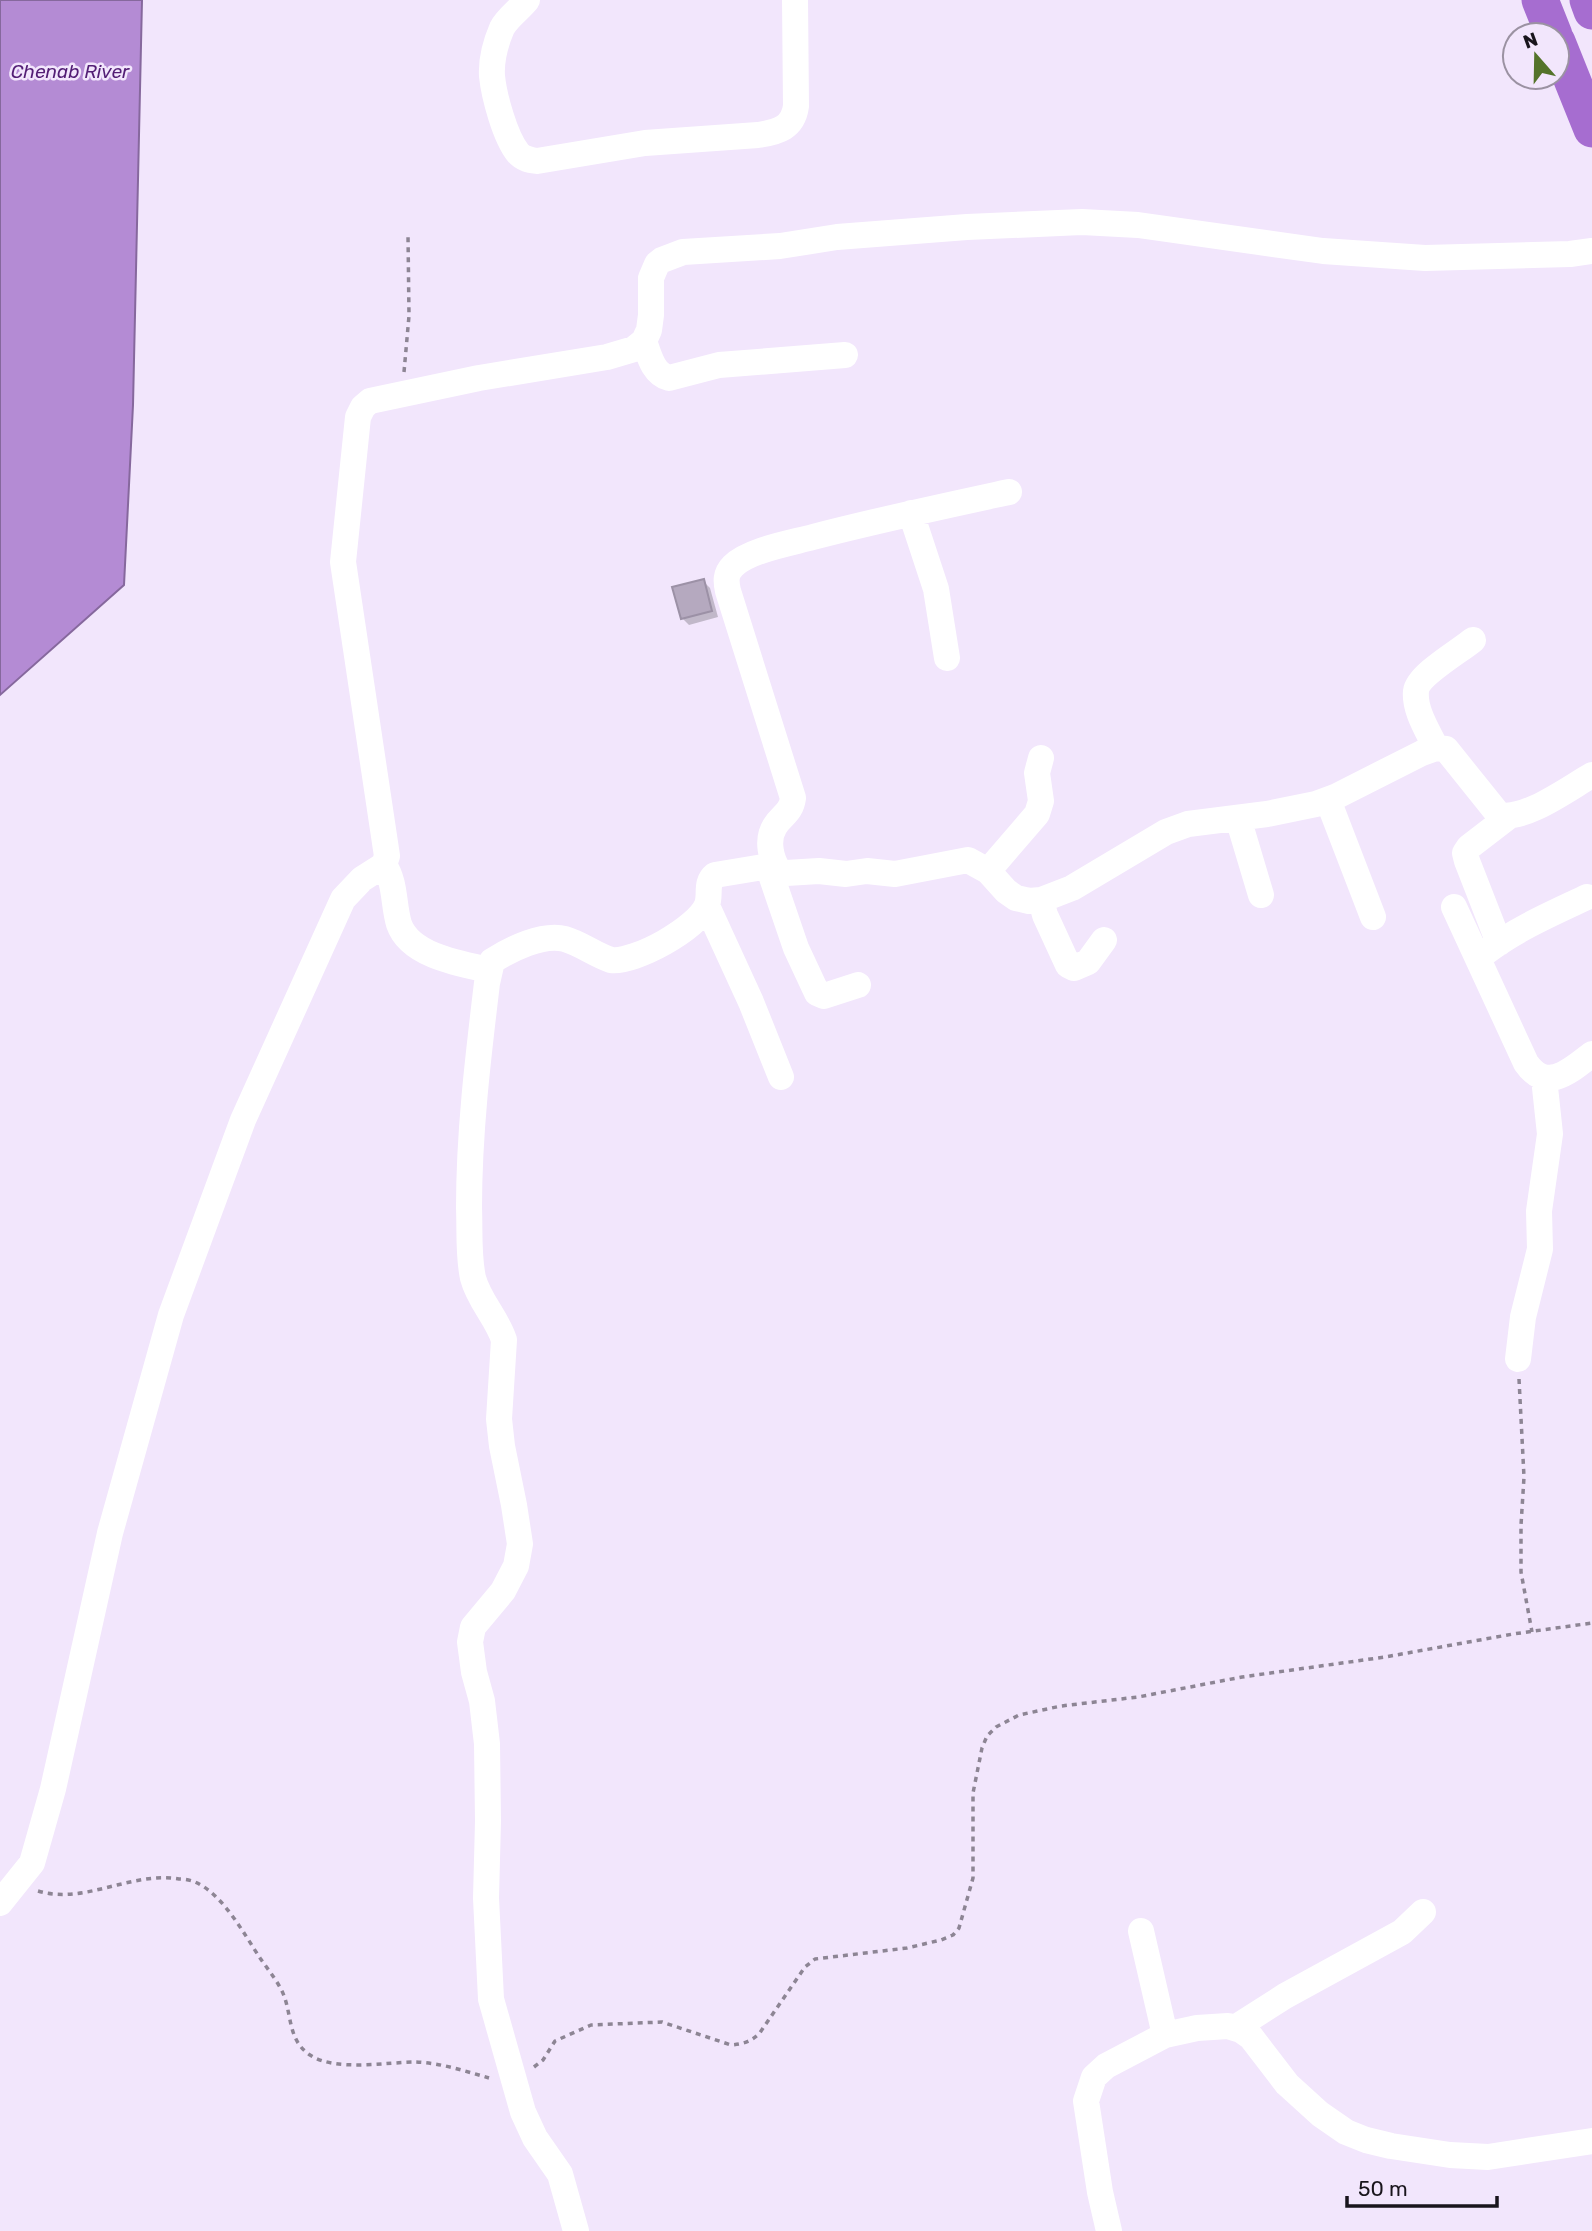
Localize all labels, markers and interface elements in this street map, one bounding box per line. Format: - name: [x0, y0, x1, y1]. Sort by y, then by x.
- north arrow: [1501, 21, 1571, 91]
- text: N: [1520, 27, 1541, 54]
- water label: Chenab River: [11, 60, 130, 83]
- scale bar: [1347, 2164, 1498, 2208]
- text: 50 m: [1358, 2176, 1408, 2201]

